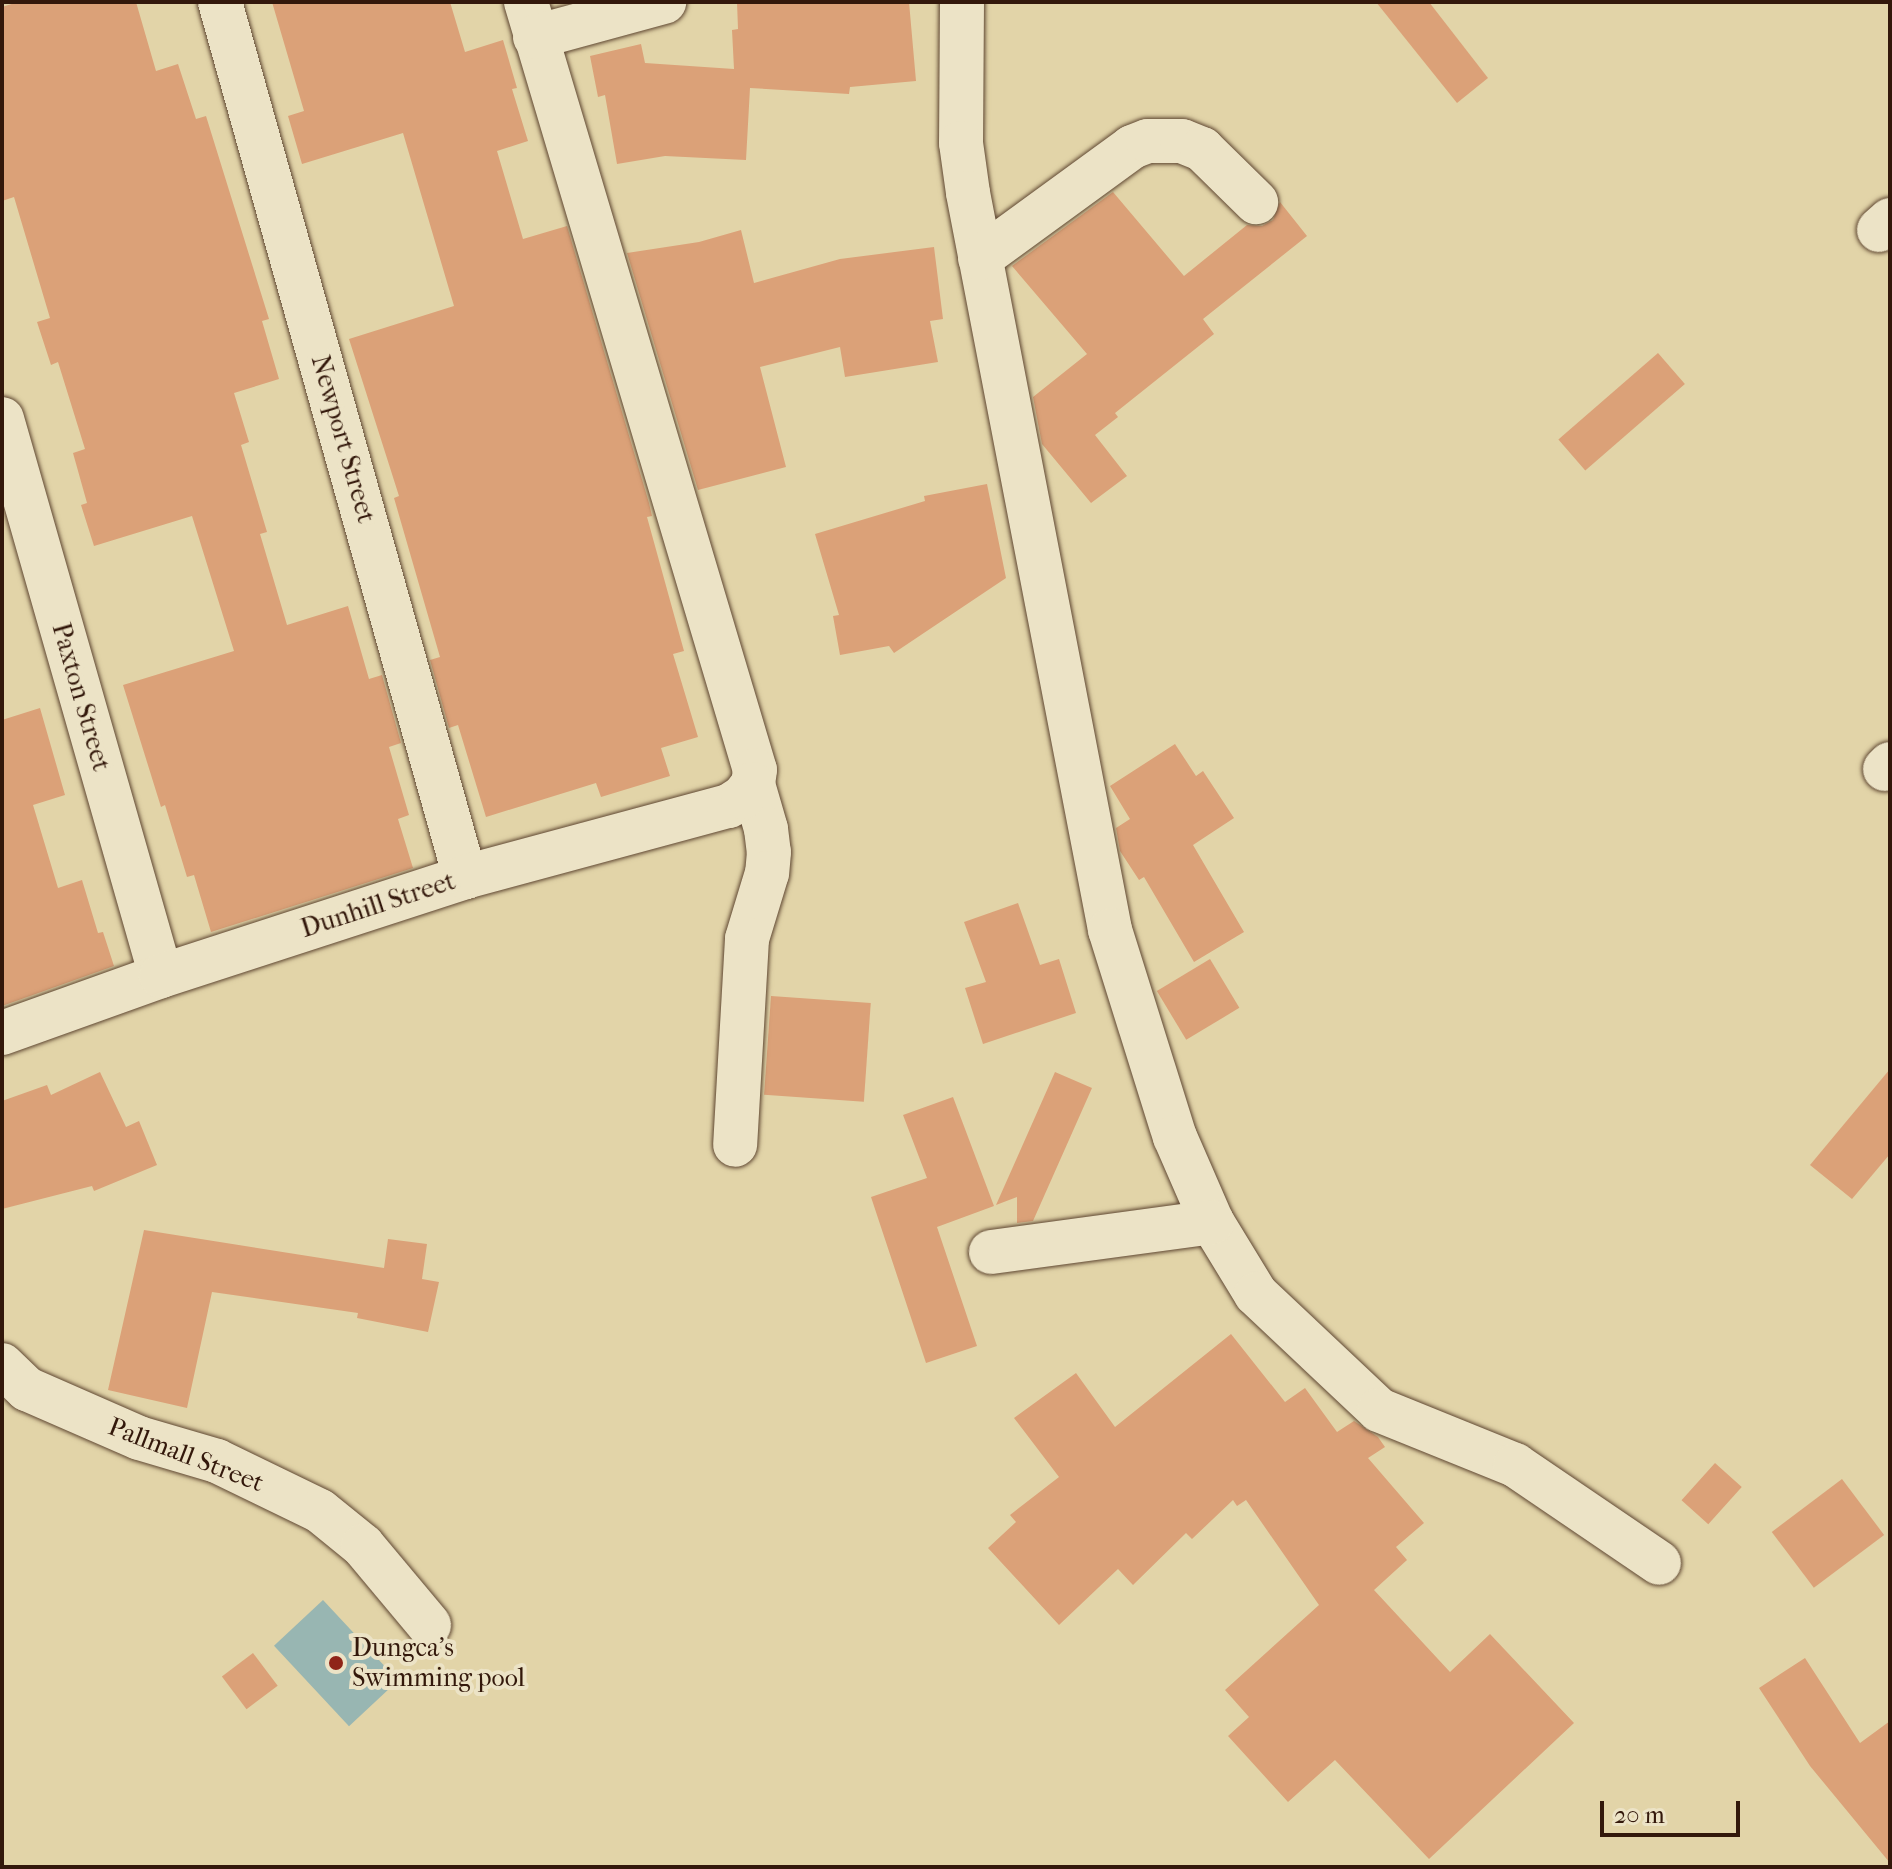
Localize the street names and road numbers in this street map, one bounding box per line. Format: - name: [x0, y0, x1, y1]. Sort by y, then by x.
- street label: Newport Street: [304, 352, 382, 526]
- street label: Paxton Street: [45, 619, 117, 775]
- street label: Dunhill Street: [297, 865, 459, 945]
- street label: Pallmall Street: [104, 1411, 268, 1499]

